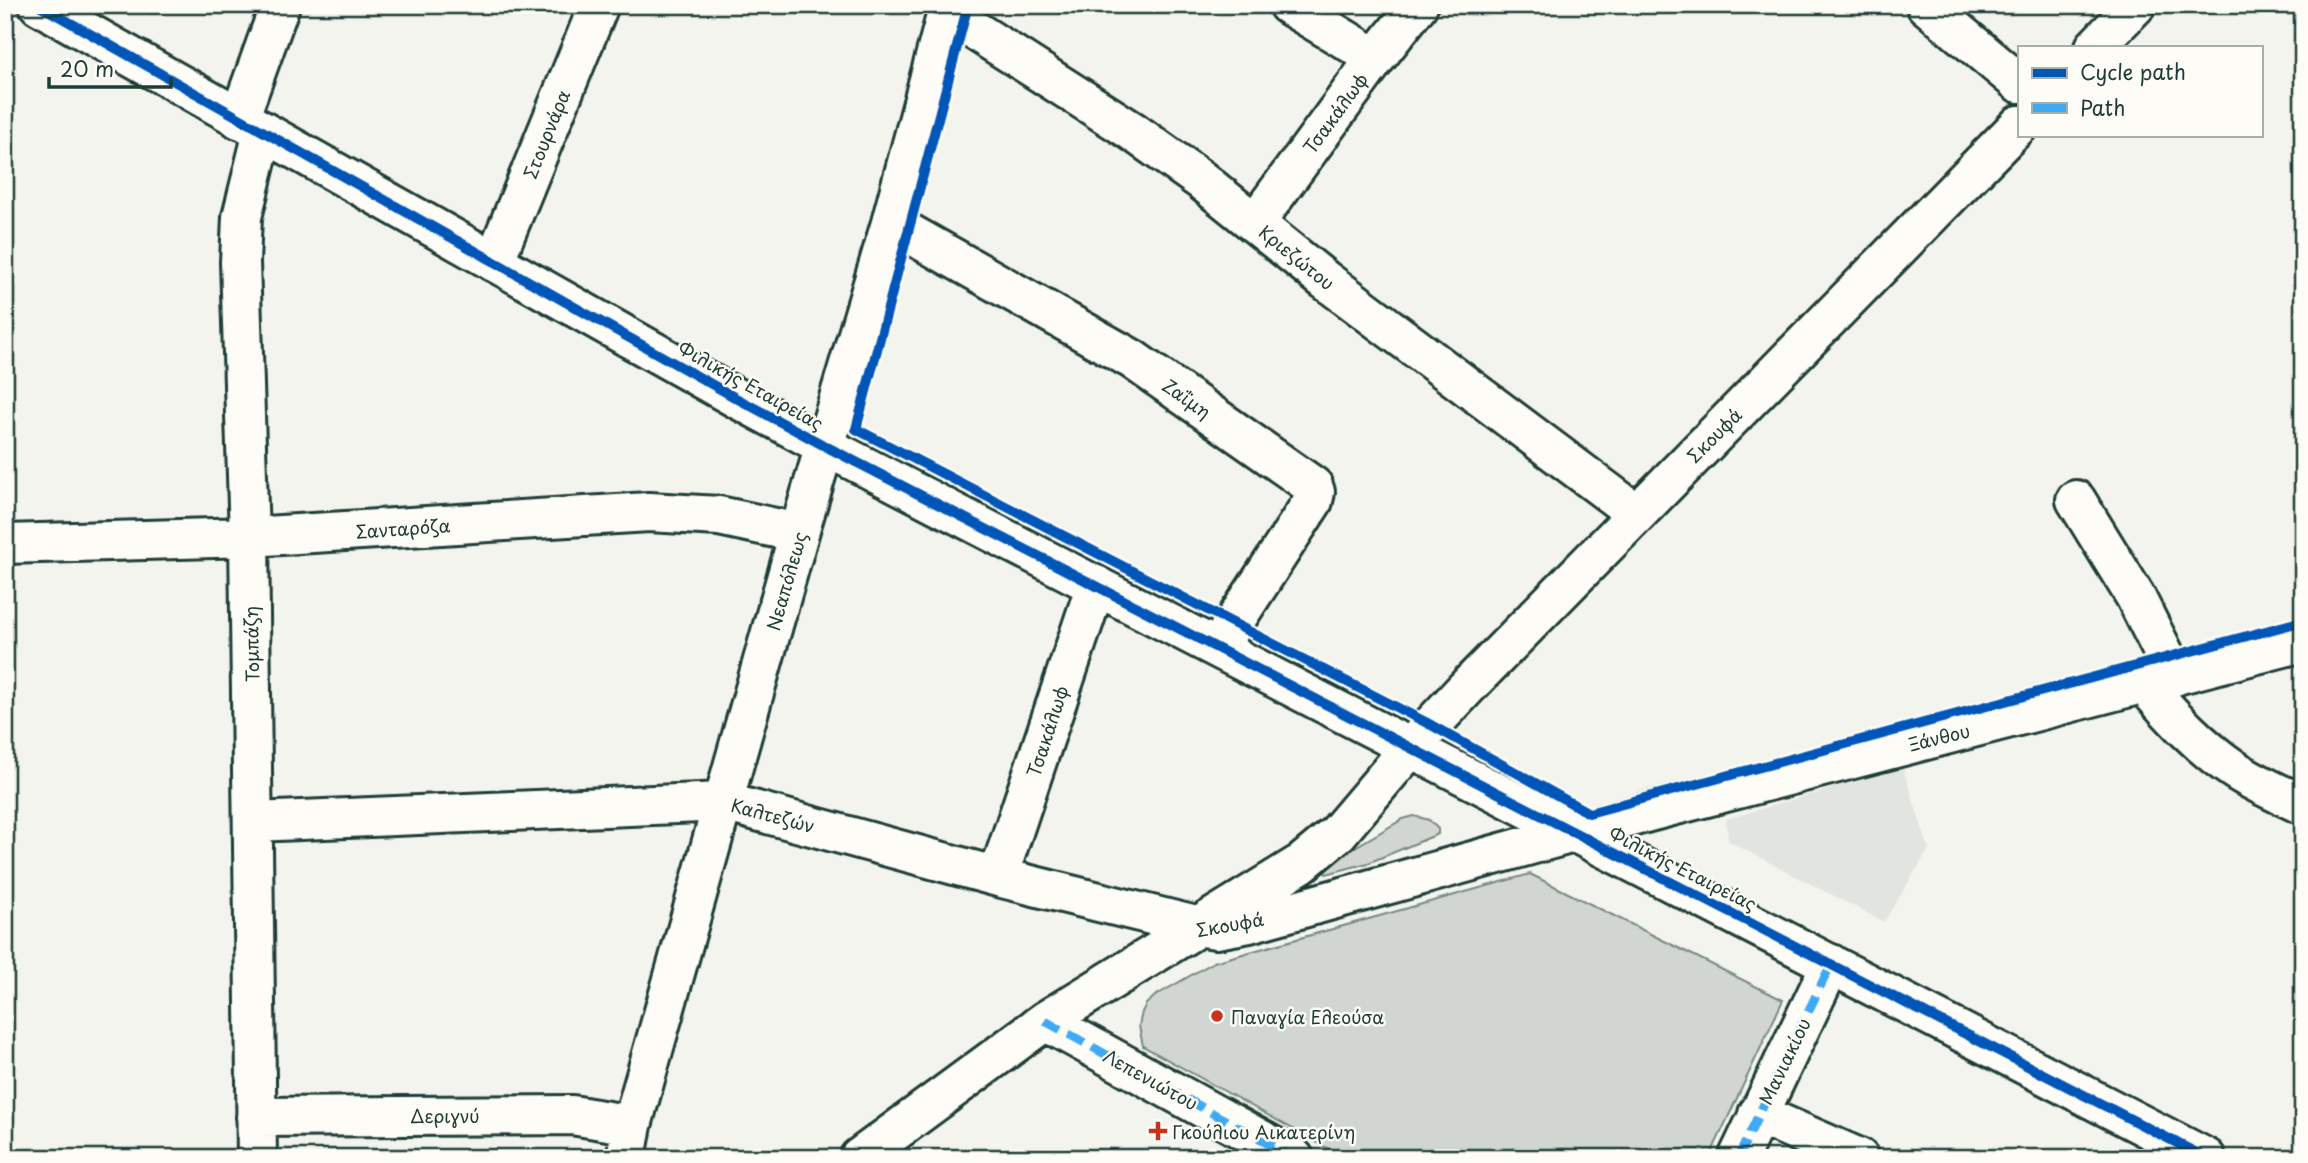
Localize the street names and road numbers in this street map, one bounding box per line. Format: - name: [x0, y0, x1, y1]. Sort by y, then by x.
- street label: Τσακάλωφ: [1296, 67, 1374, 159]
- street label: Στουρνάρα: [516, 85, 576, 183]
- street label: Κριεζώτου: [1253, 218, 1341, 296]
- street label: Φιλικής Εταιρείας: [673, 334, 829, 436]
- street label: Ζαΐμη: [1157, 372, 1217, 424]
- street label: Σκουφά: [1680, 401, 1748, 469]
- street label: Σανταρόζα: [355, 511, 451, 545]
- street label: Νεαπόλεως: [759, 528, 813, 634]
- street label: Τομπάζη: [237, 606, 265, 682]
- street label: Τσακάλωφ: [1019, 682, 1075, 780]
- street label: Ξάνθου: [1905, 716, 1973, 758]
- street label: Καλτεζών: [728, 791, 818, 839]
- street label: Φιλικής Εταιρείας: [1604, 819, 1762, 917]
- street label: Σκουφά: [1194, 905, 1266, 943]
- street label: Μανιακίου: [1751, 1013, 1817, 1109]
- street label: Λεπενιώτου: [1099, 1042, 1203, 1116]
- street label: Δεριγνύ: [410, 1102, 480, 1129]

